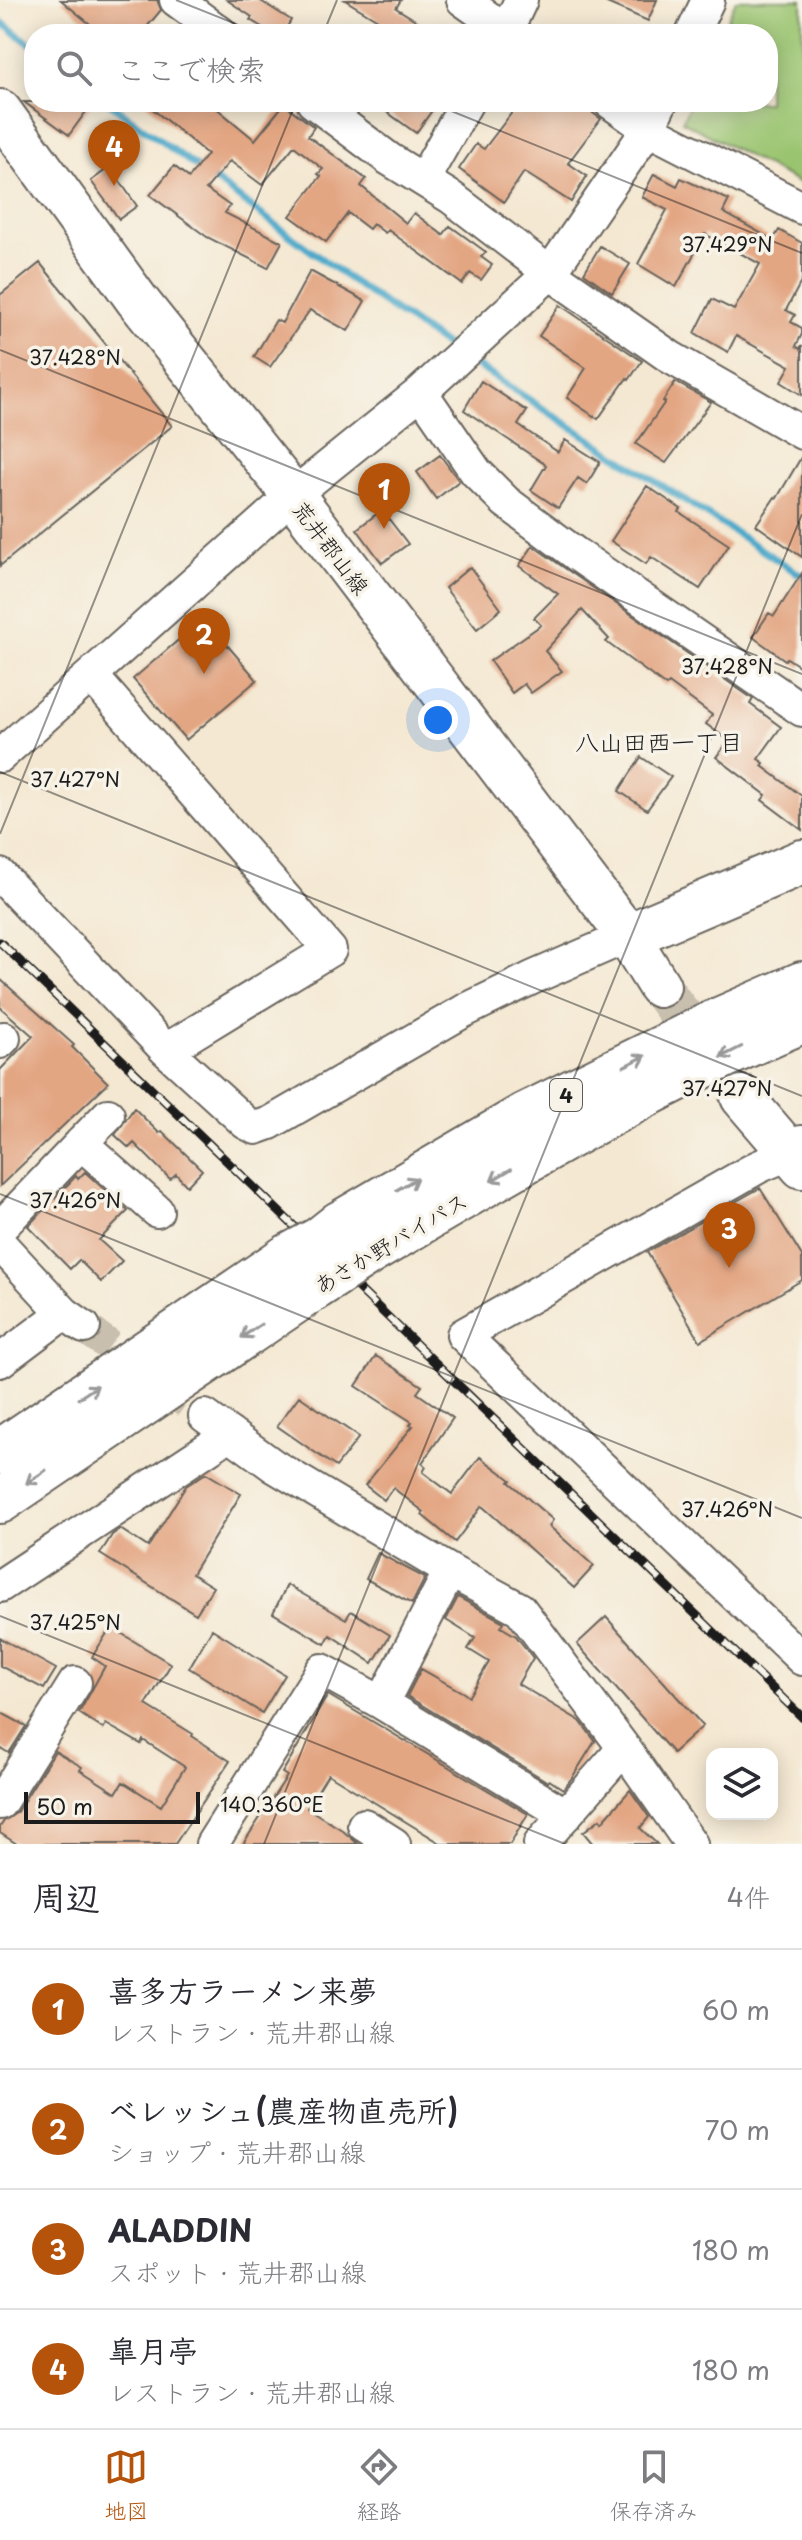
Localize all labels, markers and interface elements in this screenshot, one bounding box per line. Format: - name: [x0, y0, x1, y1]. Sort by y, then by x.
- search box: [24, 24, 778, 112]
- icon: search: [52, 46, 96, 90]
- text: ここで検索: [116, 46, 266, 91]
- pin: 4: [88, 120, 140, 186]
- text: 37.429°N: [681, 229, 773, 259]
- text: 37.428°N: [29, 342, 121, 372]
- pin: 1: [358, 463, 410, 529]
- street label: 荒井郡山線: [286, 493, 378, 601]
- pin: 2: [178, 608, 230, 674]
- text: 37.428°N: [681, 651, 773, 681]
- your location: [418, 700, 458, 740]
- district label: 八山田西一丁目: [575, 723, 743, 759]
- text: 37.427°N: [30, 764, 120, 794]
- one-way arrow: [719, 1045, 743, 1060]
- one-way arrow: [623, 1053, 647, 1068]
- text: 37.427°N: [682, 1073, 772, 1103]
- road number: 4: [550, 1079, 582, 1111]
- one-way arrow: [490, 1167, 513, 1183]
- one-way arrow: [395, 1176, 418, 1192]
- street label: あさか野バイパス: [307, 1183, 473, 1301]
- text: 37.426°N: [29, 1185, 121, 1215]
- pin: 3: [703, 1202, 755, 1268]
- one-way arrow: [241, 1323, 263, 1339]
- one-way arrow: [76, 1384, 98, 1401]
- one-way arrow: [26, 1469, 48, 1485]
- text: 37.426°N: [681, 1494, 773, 1524]
- text: 37.425°N: [29, 1607, 121, 1637]
- map controls: [706, 1748, 778, 1820]
- button: layers: [706, 1748, 778, 1820]
- scale bar: [24, 1788, 200, 1824]
- text: 50 m: [36, 1789, 93, 1822]
- text: 140.360°E: [220, 1789, 324, 1819]
- text: 周辺: [32, 1870, 100, 1922]
- text: 4件: [727, 1877, 770, 1916]
- text: 喜多方ラーメン来夢: [108, 1967, 378, 2012]
- text: 1: [52, 1990, 64, 2029]
- text: 60 m: [702, 1990, 770, 2029]
- text: レストラン · 荒井郡山線: [108, 2012, 394, 2051]
- text: ベレッシュ(農産物直売所): [108, 2087, 458, 2132]
- text: 2: [49, 2110, 67, 2149]
- text: 70 m: [705, 2110, 770, 2149]
- text: ショップ · 荒井郡山線: [108, 2132, 365, 2171]
- text: ALADDIN: [108, 2207, 252, 2252]
- text: 3: [49, 2230, 67, 2269]
- text: 180 m: [692, 2230, 770, 2269]
- text: スポット · 荒井郡山線: [108, 2252, 366, 2291]
- text: 皐月亭: [108, 2327, 198, 2372]
- text: 4: [49, 2350, 67, 2389]
- text: 180 m: [692, 2350, 770, 2389]
- text: レストラン · 荒井郡山線: [108, 2372, 394, 2411]
- tab: 地図: [104, 2445, 148, 2526]
- tab: 経路: [357, 2445, 401, 2526]
- tab: 保存済み: [610, 2445, 698, 2526]

